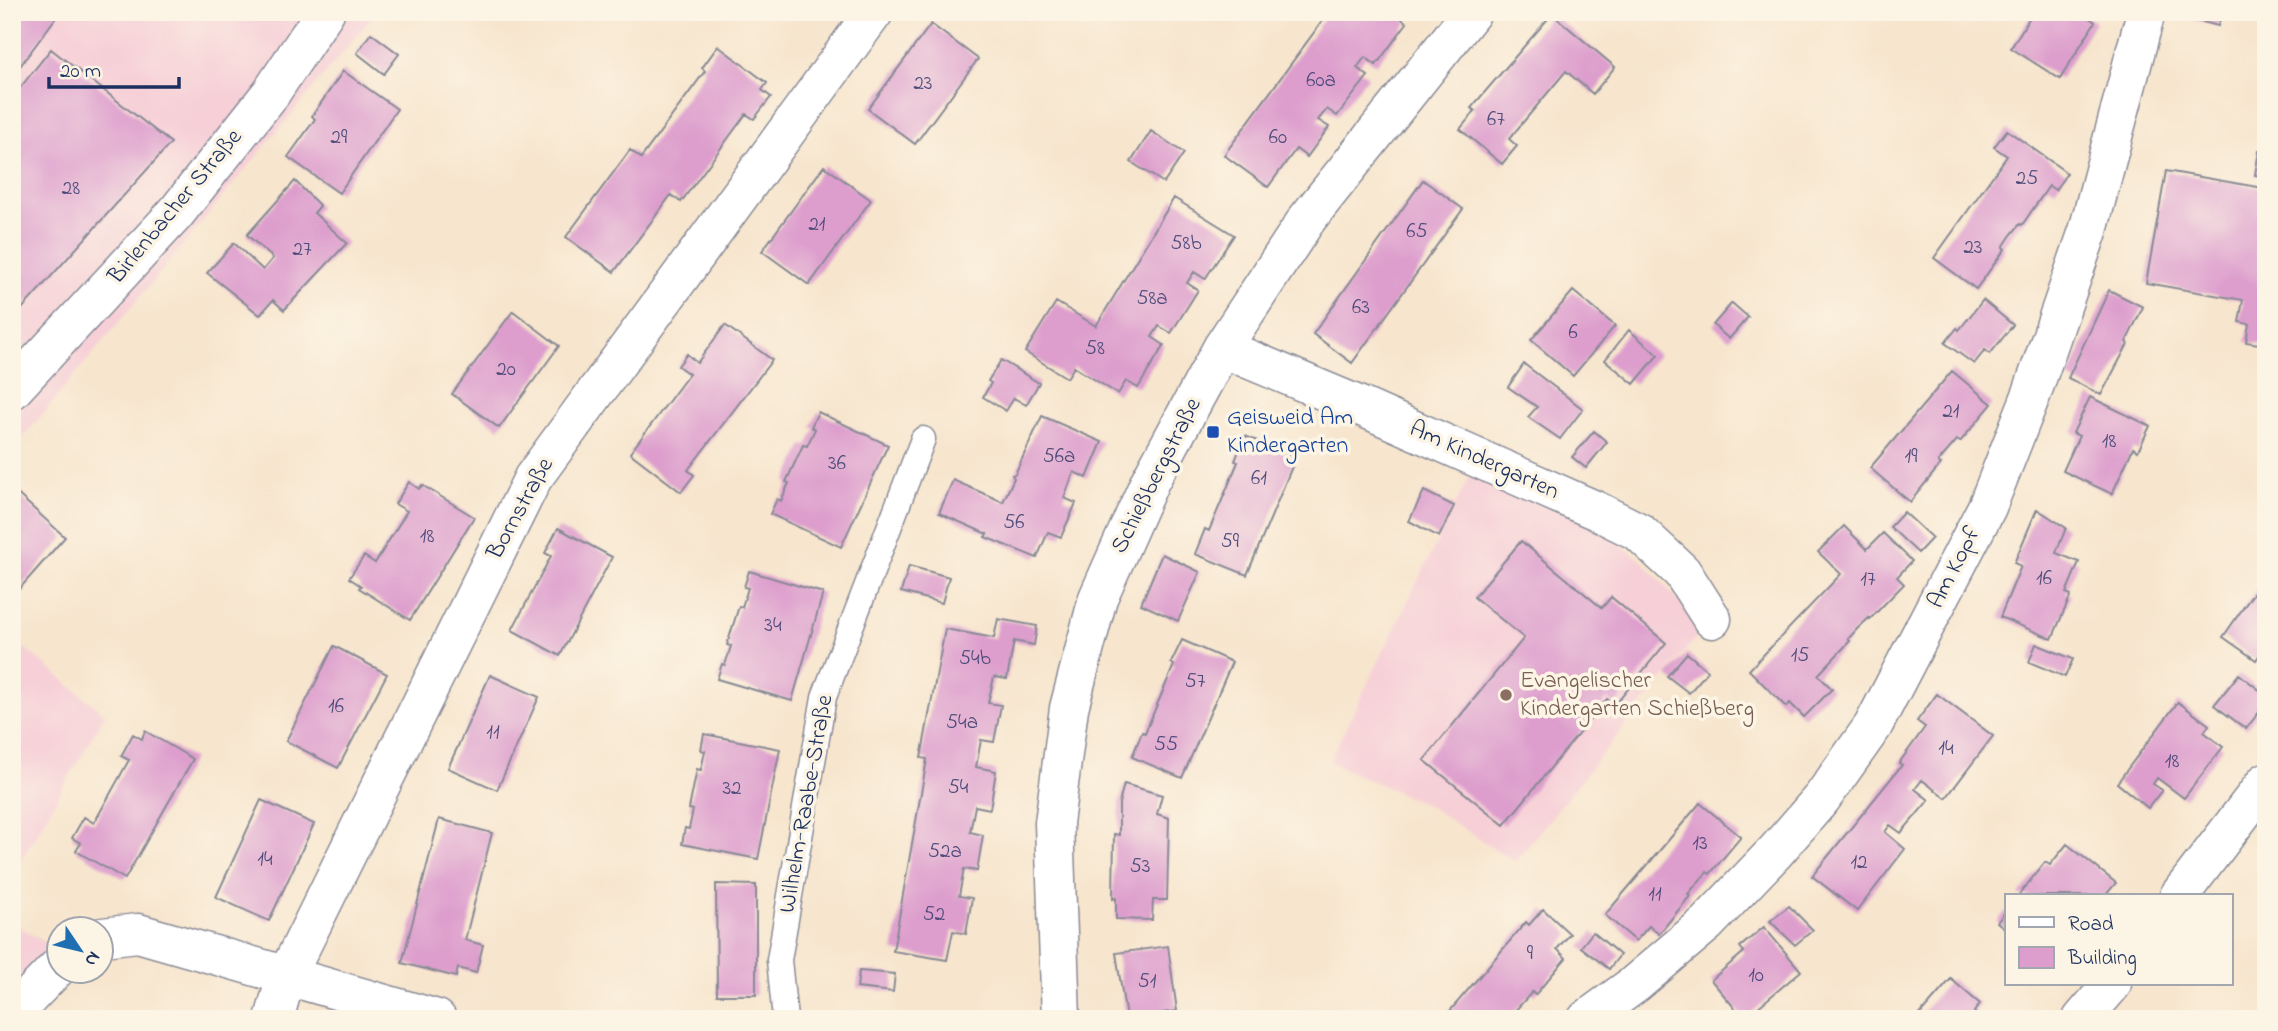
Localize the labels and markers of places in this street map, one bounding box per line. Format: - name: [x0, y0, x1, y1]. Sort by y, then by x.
- place label: Geisweid Am Kindergarten: [1227, 401, 1353, 464]
- marker: Geisweid Am Kindergarten: [1205, 424, 1221, 440]
- place label: Evangelischer Kindergarten Schießberg: [1520, 664, 1754, 727]
- marker: Evangelischer Kindergarten Schießberg: [1498, 687, 1514, 703]

